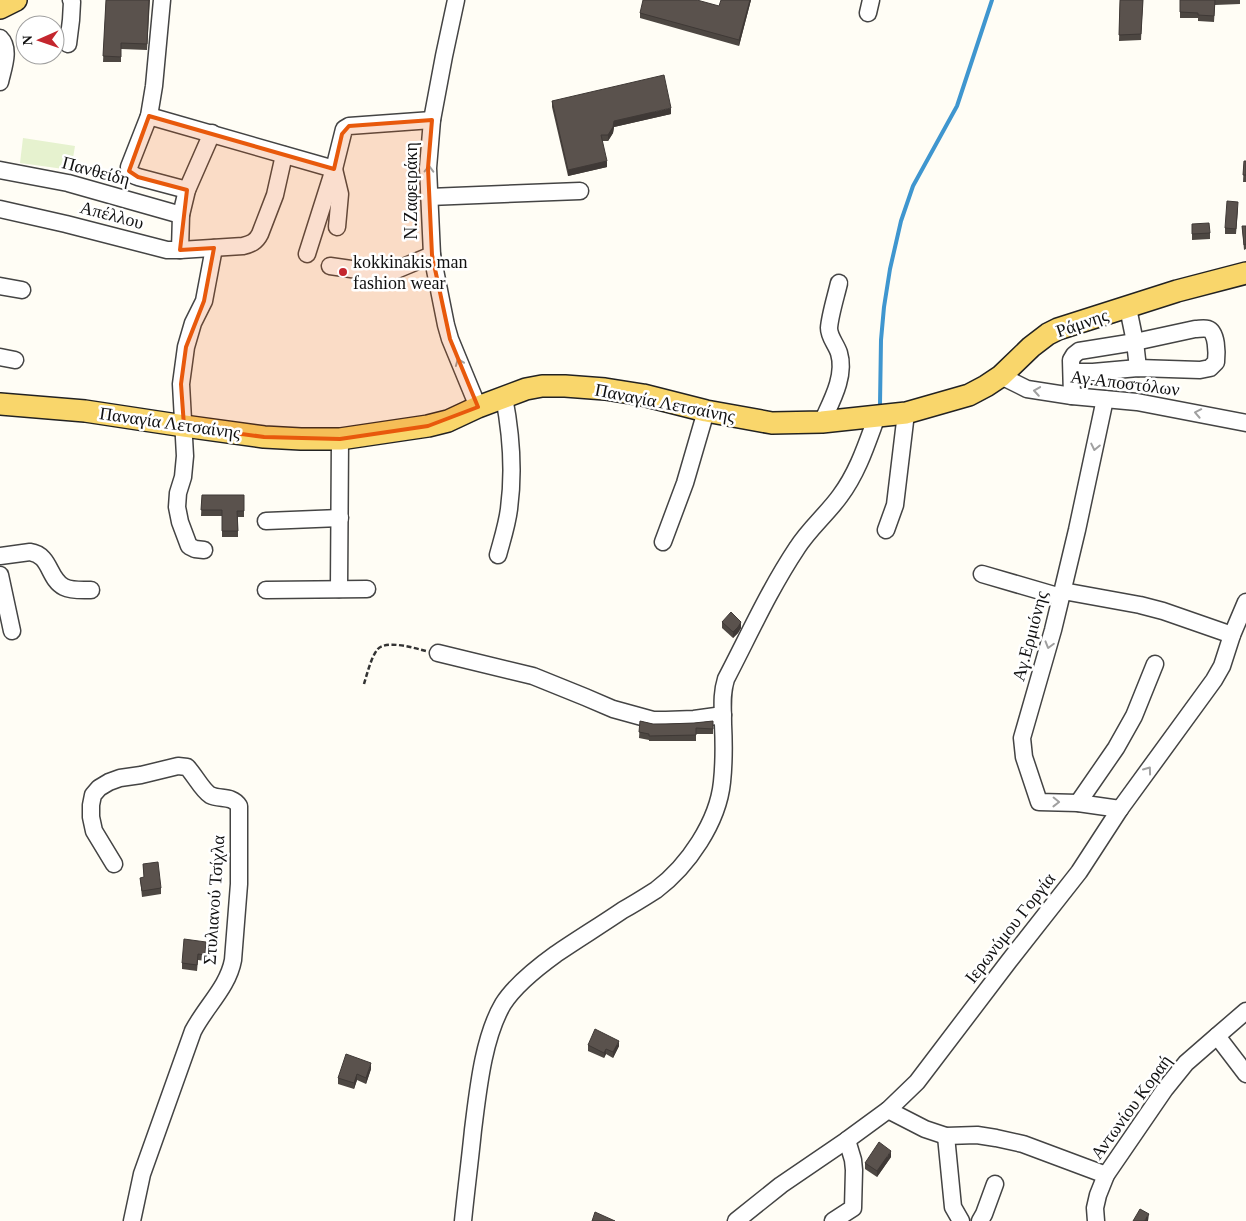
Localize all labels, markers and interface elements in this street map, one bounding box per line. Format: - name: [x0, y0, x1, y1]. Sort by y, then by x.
- north arrow: [15, 15, 65, 65]
- text: N: [20, 35, 35, 46]
- street label: Ν.Ζαφειράκη: [401, 142, 421, 240]
- street label: Πανθείδη: [60, 152, 132, 190]
- one-way arrow: [424, 165, 434, 172]
- street label: Απέλλου: [78, 197, 146, 233]
- place label: kokkinakis man fashion wear: [353, 252, 468, 293]
- marker: kokkinakis man fashion wear: [337, 266, 349, 278]
- street label: Ράμνης: [1053, 305, 1111, 341]
- one-way arrow: [455, 358, 466, 367]
- street label: Αγ.Αποστόλων: [1069, 366, 1181, 400]
- street label: Παναγία Λετσαίνης: [593, 380, 737, 426]
- one-way arrow: [1033, 386, 1041, 397]
- street label: Παναγία Λετσαίνης: [98, 403, 242, 443]
- one-way arrow: [1194, 409, 1203, 419]
- one-way arrow: [1090, 442, 1100, 451]
- street label: Αγ.Ερμιόνης: [1008, 589, 1052, 683]
- one-way arrow: [1044, 640, 1055, 649]
- one-way arrow: [1142, 766, 1151, 775]
- one-way arrow: [1052, 797, 1060, 807]
- street label: Στυλιανού Τσίχλα: [199, 834, 229, 965]
- street label: Ιερωνύμου Γοργία: [961, 869, 1060, 987]
- street label: Αντωνίου Κοραή: [1086, 1051, 1176, 1163]

